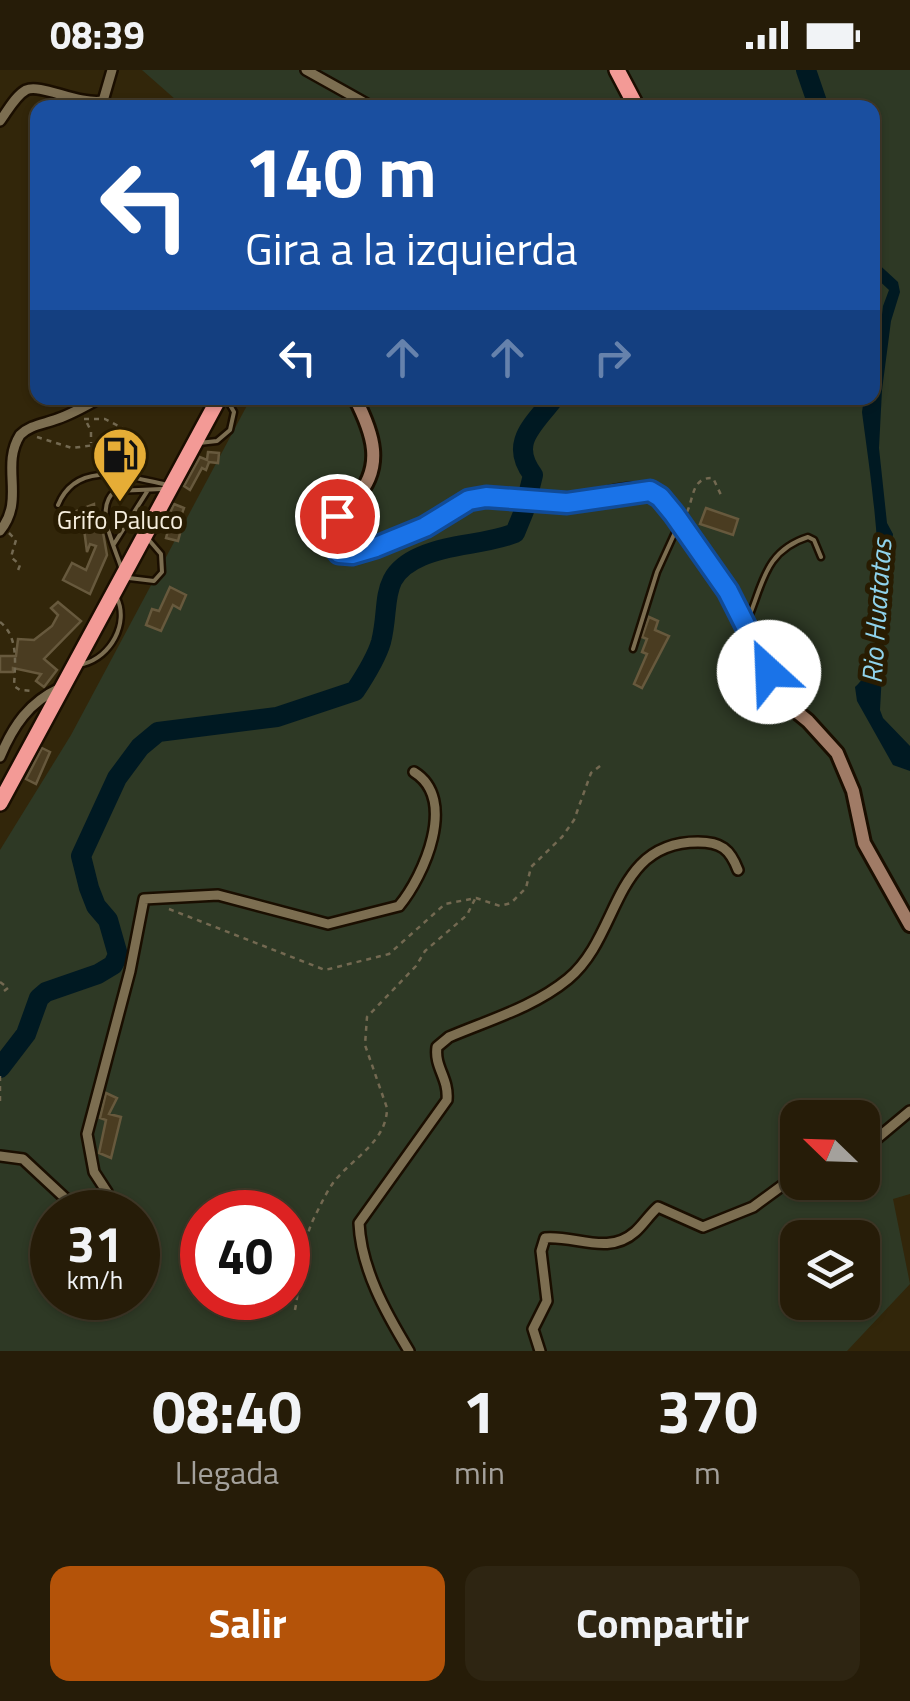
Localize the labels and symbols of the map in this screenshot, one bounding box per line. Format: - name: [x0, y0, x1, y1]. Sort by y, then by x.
- fuel station icon: Grifo Paluco: [90, 425, 150, 504]
- pin: [295, 474, 380, 559]
- place label: Grifo Paluco: [57, 501, 183, 539]
- water label: Rio Huatatas: [850, 535, 903, 685]
- position arrow: [717, 620, 821, 724]
- north arrow: [780, 1100, 880, 1200]
- speed limit sign: 40: [180, 1190, 310, 1320]

